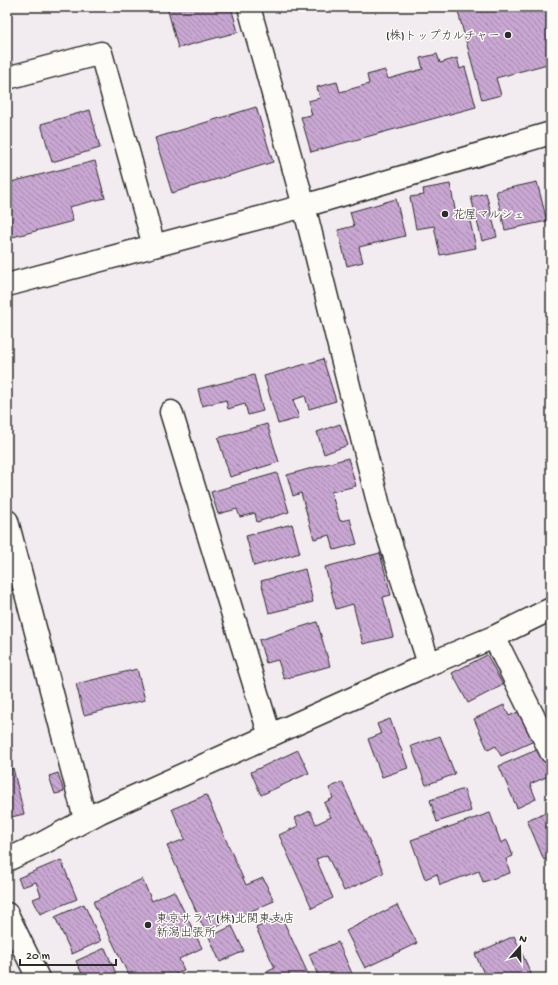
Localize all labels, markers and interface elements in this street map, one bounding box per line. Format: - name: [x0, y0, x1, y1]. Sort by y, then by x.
- place label: (株)トップカルチャー: [386, 29, 500, 44]
- marker: (株)トップカルチャー: [503, 30, 513, 40]
- place label: 花屋マルシェ: [453, 208, 525, 223]
- marker: 花屋マルシェ: [440, 209, 450, 219]
- place label: 東京サラヤ(株)北関東支店 新潟出張所: [156, 912, 295, 941]
- marker: 東京サラヤ(株)北関東支店 新潟出張所: [143, 920, 153, 930]
- north arrow: [500, 927, 540, 967]
- text: N: [517, 933, 528, 946]
- scale bar: [20, 941, 116, 967]
- text: 20 m: [26, 950, 51, 964]

